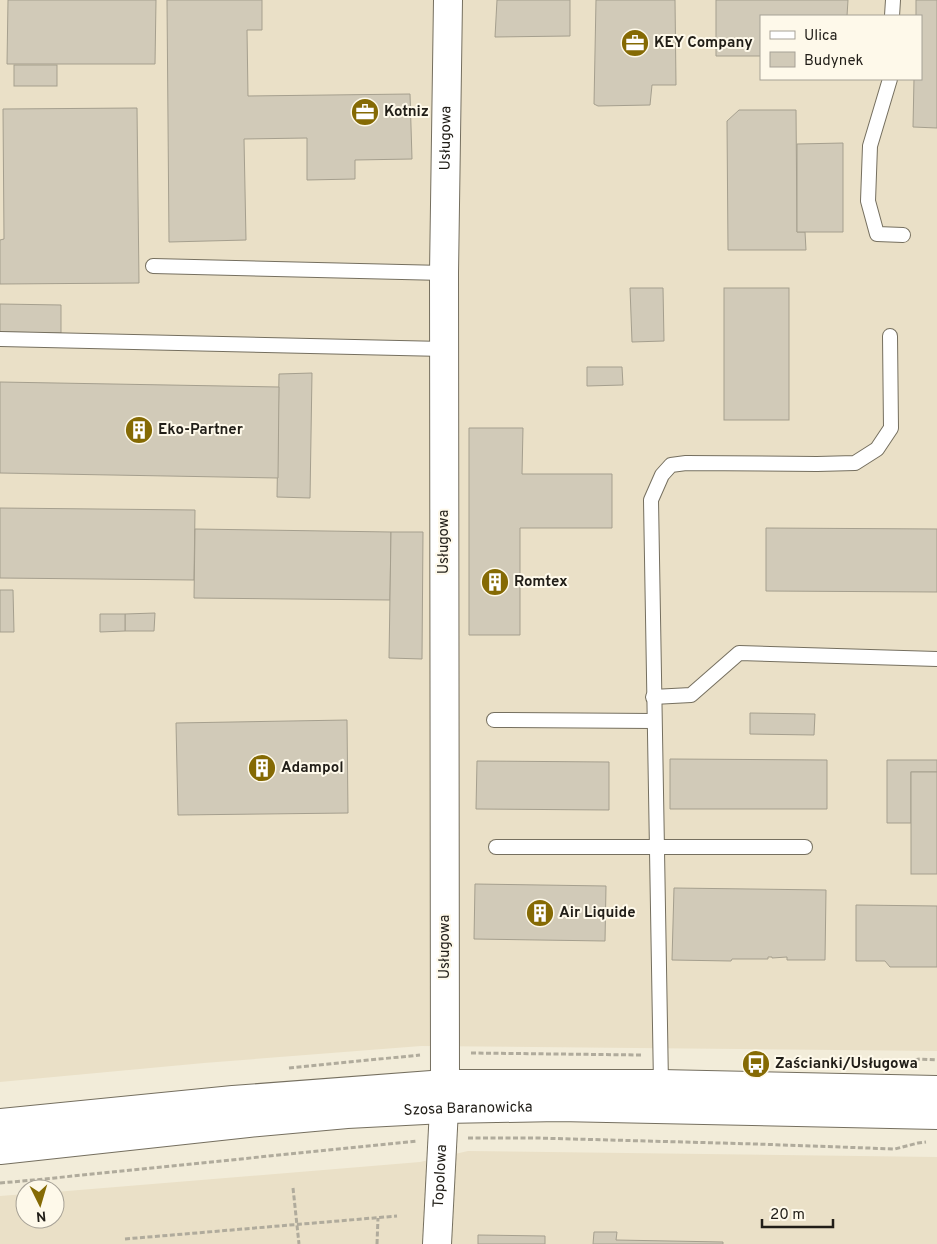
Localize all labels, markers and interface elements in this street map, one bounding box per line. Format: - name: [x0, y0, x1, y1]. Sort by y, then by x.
- legend: [760, 15, 922, 80]
- text: Ulica: [804, 27, 837, 46]
- office icon: KEY Company: [620, 28, 650, 58]
- place label: KEY Company: [654, 34, 753, 53]
- text: Budynek: [804, 52, 863, 71]
- office icon: Kotniz: [350, 97, 380, 127]
- place label: Kotniz: [384, 103, 429, 122]
- street label: Usługowa: [436, 106, 456, 170]
- building icon: Eko-Partner: [124, 415, 154, 445]
- place label: Eko-Partner: [158, 421, 244, 440]
- street label: Usługowa: [435, 510, 454, 574]
- building icon: Romtex: [480, 567, 510, 597]
- place label: Romtex: [514, 573, 568, 592]
- building icon: Adampol: [247, 753, 277, 783]
- place label: Adampol: [281, 759, 344, 778]
- building icon: Air Liquide: [525, 898, 555, 928]
- place label: Air Liquide: [559, 904, 636, 923]
- street label: Usługowa: [436, 915, 455, 979]
- bus stop icon: Zaścianki/Usługowa: [741, 1049, 771, 1079]
- place label: Zaścianki/Usługowa: [775, 1055, 918, 1074]
- street label: Szosa Baranowicka: [403, 1098, 533, 1121]
- street label: Topolowa: [429, 1144, 452, 1208]
- north arrow: [15, 1179, 65, 1229]
- scale bar: [762, 1196, 833, 1228]
- text: 20 m: [770, 1206, 805, 1225]
- text: N: [35, 1207, 47, 1224]

